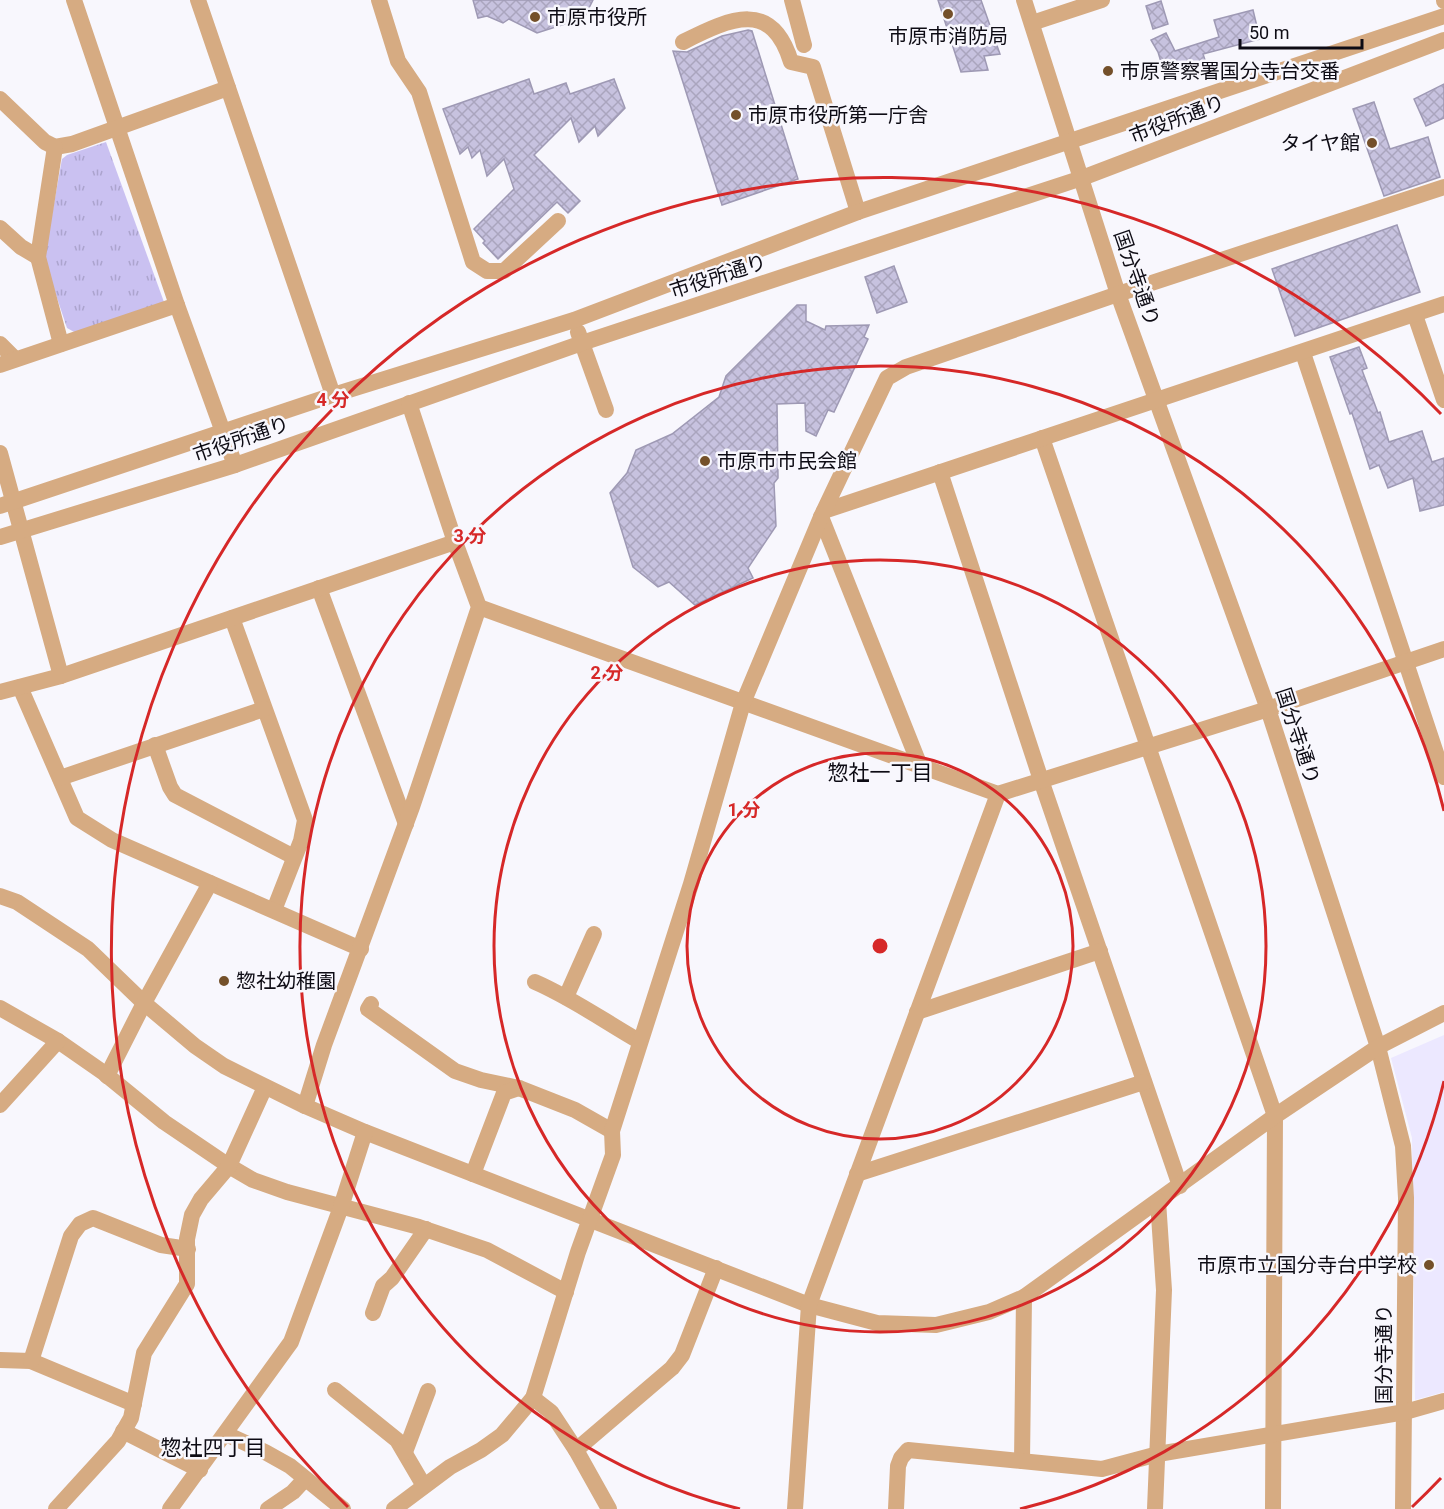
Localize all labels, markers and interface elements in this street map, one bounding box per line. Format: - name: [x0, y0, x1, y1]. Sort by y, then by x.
- place label: 市原市役所: [547, 5, 647, 29]
- marker: 市原市消防局: [941, 7, 955, 21]
- marker: 市原市役所: [528, 10, 542, 24]
- scale bar: [1240, 12, 1362, 50]
- text: 50 m: [1249, 22, 1289, 43]
- place label: 市原市消防局: [888, 24, 1008, 48]
- place label: 市原警察署国分寺台交番: [1120, 59, 1340, 83]
- marker: 市原警察署国分寺台交番: [1101, 64, 1115, 78]
- street label: 市役所通り: [1126, 90, 1228, 148]
- place label: 市原市役所第一庁舎: [748, 103, 928, 127]
- marker: 市原市役所第一庁舎: [729, 108, 743, 122]
- place label: タイヤ館: [1281, 131, 1360, 155]
- marker: タイヤ館: [1365, 136, 1379, 150]
- street label: 国分寺通り: [1109, 227, 1165, 329]
- street label: 市役所通り: [667, 249, 769, 303]
- text: 4 分: [317, 389, 349, 410]
- street label: 市役所通り: [190, 411, 292, 467]
- place label: 市原市市民会館: [717, 449, 857, 473]
- marker: 市原市市民会館: [698, 454, 712, 468]
- text: 3 分: [454, 525, 486, 546]
- text: 2 分: [591, 662, 623, 683]
- street label: 国分寺通り: [1271, 685, 1325, 787]
- district label: 惣社一丁目: [828, 761, 933, 785]
- text: 1 分: [728, 799, 760, 820]
- centre of rings: [870, 936, 890, 956]
- place label: 惣社幼稚園: [236, 969, 336, 993]
- marker: 惣社幼稚園: [217, 974, 231, 988]
- place label: 市原市立国分寺台中学校: [1197, 1253, 1417, 1277]
- marker: 市原市立国分寺台中学校: [1422, 1258, 1436, 1272]
- street label: 国分寺通り: [1372, 1304, 1396, 1404]
- district label: 惣社四丁目: [161, 1436, 266, 1460]

